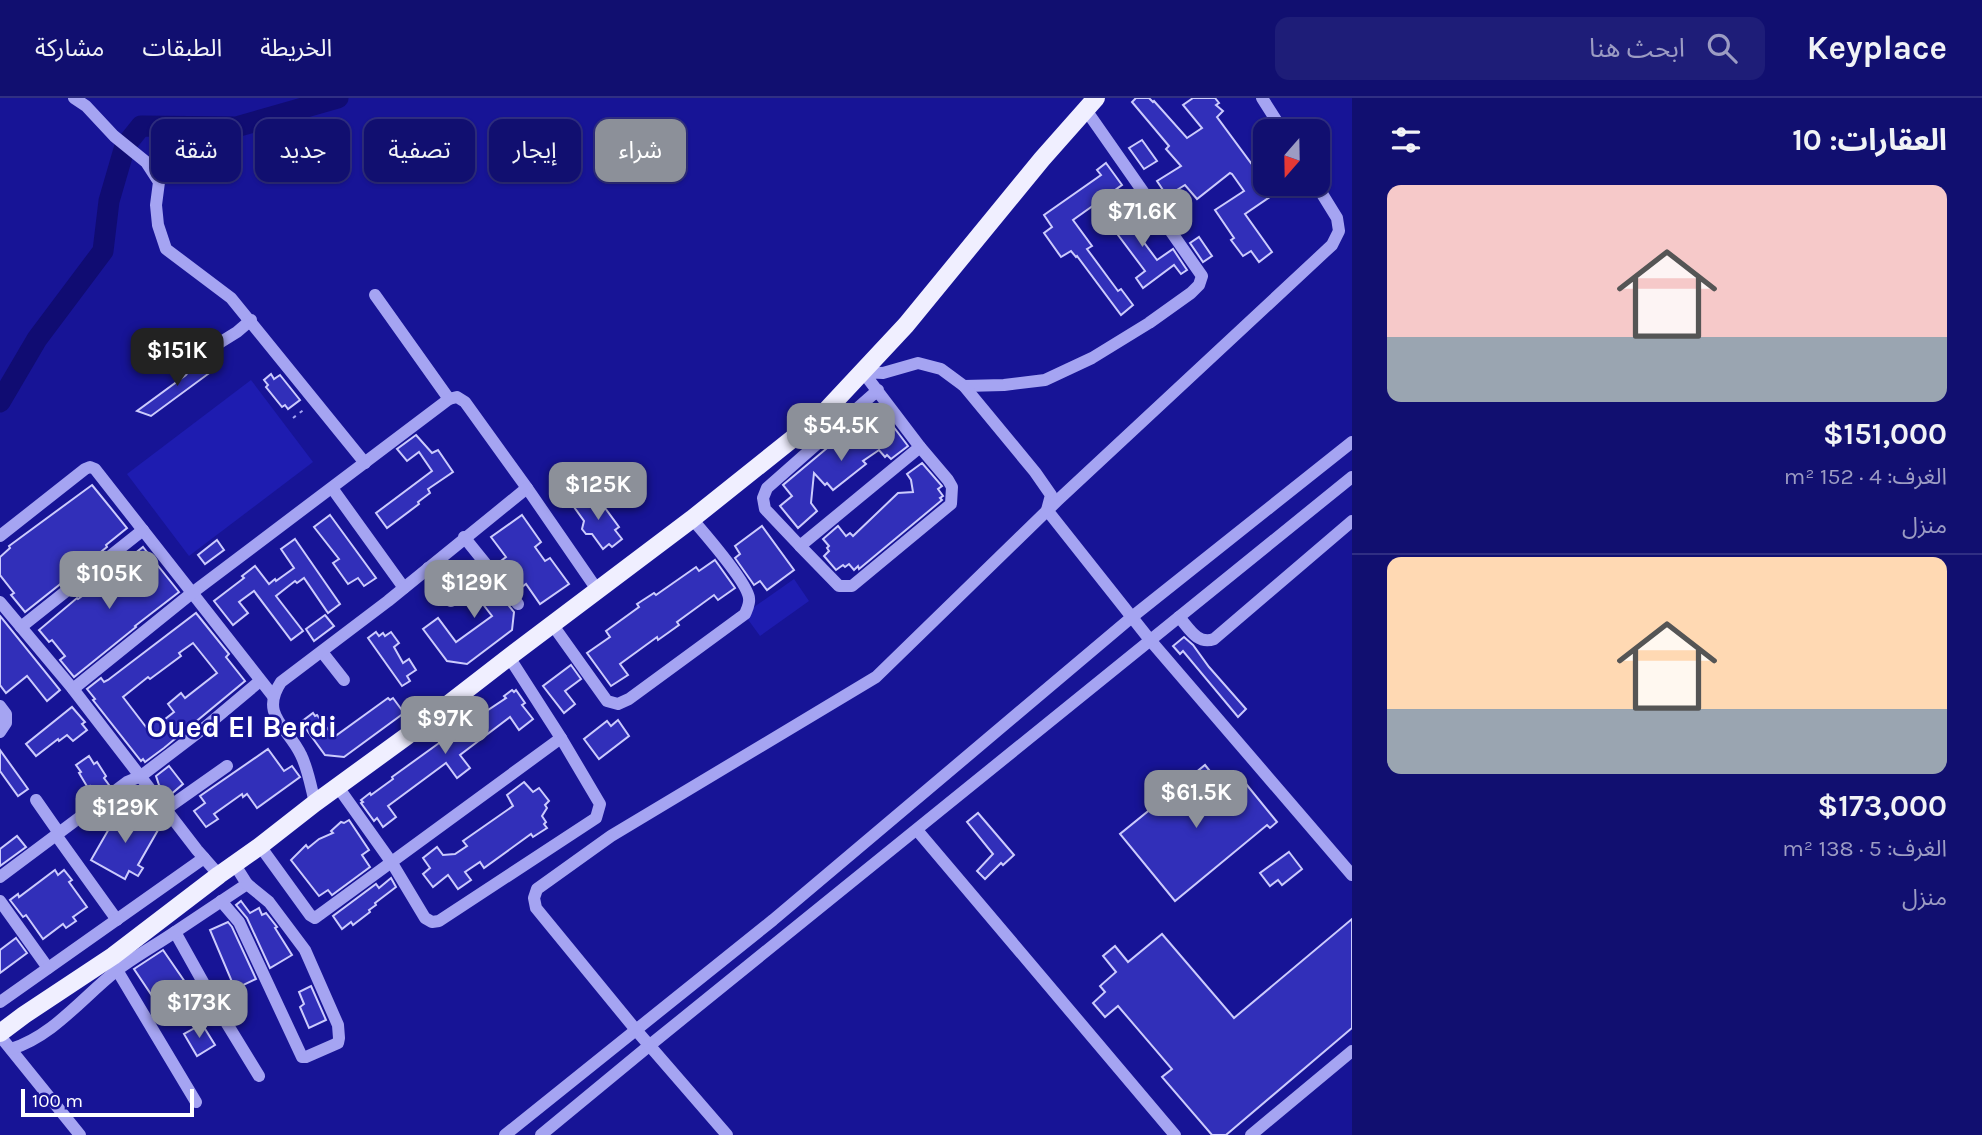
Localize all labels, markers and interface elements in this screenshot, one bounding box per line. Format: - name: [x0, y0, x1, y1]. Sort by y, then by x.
- search box: [1275, 17, 1765, 80]
- icon: search: [1703, 29, 1741, 67]
- text: Keyplace: [1807, 29, 1947, 67]
- text: ابحث هنا: [1589, 33, 1685, 64]
- text: مشاركة: [35, 34, 104, 62]
- text: الطبقات: [142, 34, 222, 62]
- text: الخريطة: [260, 34, 332, 62]
- chip: شقة: [151, 119, 241, 182]
- chip: جديد: [255, 119, 350, 182]
- chip: تصفية: [364, 119, 475, 182]
- chip: إيجار: [489, 119, 581, 182]
- chip: شراء: [595, 119, 686, 182]
- north arrow: [1253, 119, 1330, 196]
- map controls: [1253, 119, 1330, 196]
- icon: filters: [1387, 121, 1425, 159]
- text: العقارات: 10: [1792, 122, 1947, 158]
- pin: $71.6K: [1085, 190, 1199, 249]
- text: $71.6K: [1107, 198, 1177, 225]
- icon: home: [1604, 231, 1730, 357]
- pin: $151K: [128, 328, 226, 388]
- text: $151K: [147, 337, 207, 364]
- pin: $54.5K: [784, 404, 898, 463]
- text: $54.5K: [803, 412, 879, 439]
- text: $151,000: [1823, 416, 1947, 452]
- pin: $125K: [549, 462, 647, 522]
- text: الغرف: 4 · 152 m²: [1784, 463, 1947, 490]
- text: $125K: [565, 471, 631, 498]
- text: منزل: [1902, 512, 1947, 539]
- pin: $105K: [60, 552, 158, 611]
- text: $105K: [75, 560, 143, 587]
- pin: $129K: [425, 560, 523, 620]
- text: $129K: [440, 569, 508, 596]
- icon: home: [1604, 603, 1730, 729]
- pin: $97K: [404, 696, 486, 756]
- text: $97K: [417, 705, 473, 732]
- district label: Oued El Berdi: [147, 709, 337, 745]
- pin: $61.5K: [1139, 770, 1253, 830]
- text: $61.5K: [1160, 779, 1232, 806]
- pin: $129K: [76, 786, 174, 845]
- text: $173,000: [1818, 788, 1947, 824]
- text: $129K: [91, 794, 159, 821]
- text: الغرف: 5 · 138 m²: [1782, 835, 1947, 862]
- text: منزل: [1902, 884, 1947, 911]
- pin: $173K: [150, 981, 248, 1040]
- text: $173K: [167, 989, 231, 1016]
- scale bar: [21, 1086, 194, 1118]
- text: 100 m: [32, 1090, 83, 1112]

